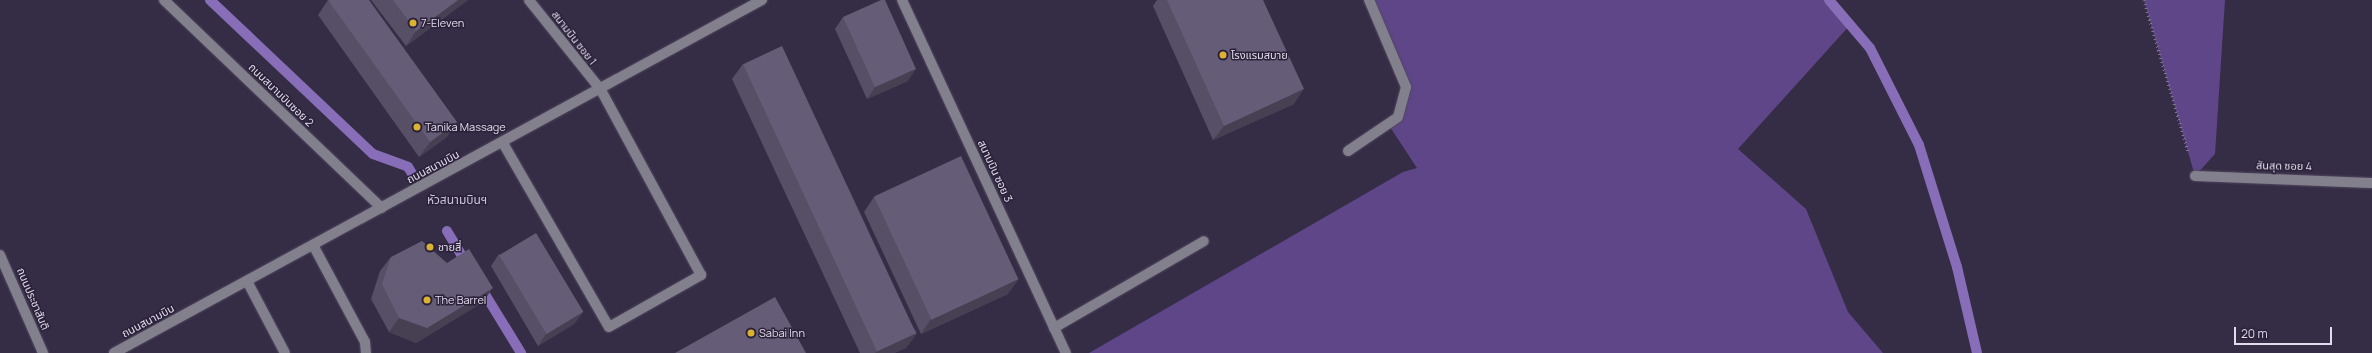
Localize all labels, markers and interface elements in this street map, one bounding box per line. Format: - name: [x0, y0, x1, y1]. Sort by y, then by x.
- street label: สนามบิน ซอย 1: [549, 8, 599, 68]
- place label: 7-Eleven: [421, 16, 464, 30]
- marker: 7-Eleven: [408, 18, 418, 28]
- place label: โรงแรมสบาย: [1231, 48, 1288, 62]
- marker: โรงแรมสบาย: [1218, 50, 1228, 60]
- street label: ถนนสนามบินซอย 2: [246, 61, 316, 129]
- place label: Tanika Massage: [425, 120, 506, 134]
- marker: Tanika Massage: [412, 122, 422, 132]
- street label: สนามบิน ซอย 3: [975, 138, 1015, 204]
- street label: ถนนสนามบิน: [404, 148, 462, 186]
- street label: สันสุด ซอย 4: [2256, 159, 2312, 173]
- district label: หัวสนามบินฯ: [427, 193, 487, 207]
- place label: ชายสี่: [438, 240, 461, 254]
- marker: ชายสี่: [425, 242, 435, 252]
- street label: ถนนประชาสันติ: [14, 266, 52, 332]
- place label: The Barrel: [435, 293, 486, 307]
- marker: The Barrel: [422, 295, 432, 305]
- street label: ถนนสนามบิน: [119, 302, 177, 340]
- scale bar: [2236, 319, 2334, 345]
- text: 20 m: [2241, 325, 2268, 342]
- place label: Sabai Inn: [759, 326, 805, 340]
- marker: Sabai Inn: [746, 328, 756, 338]

